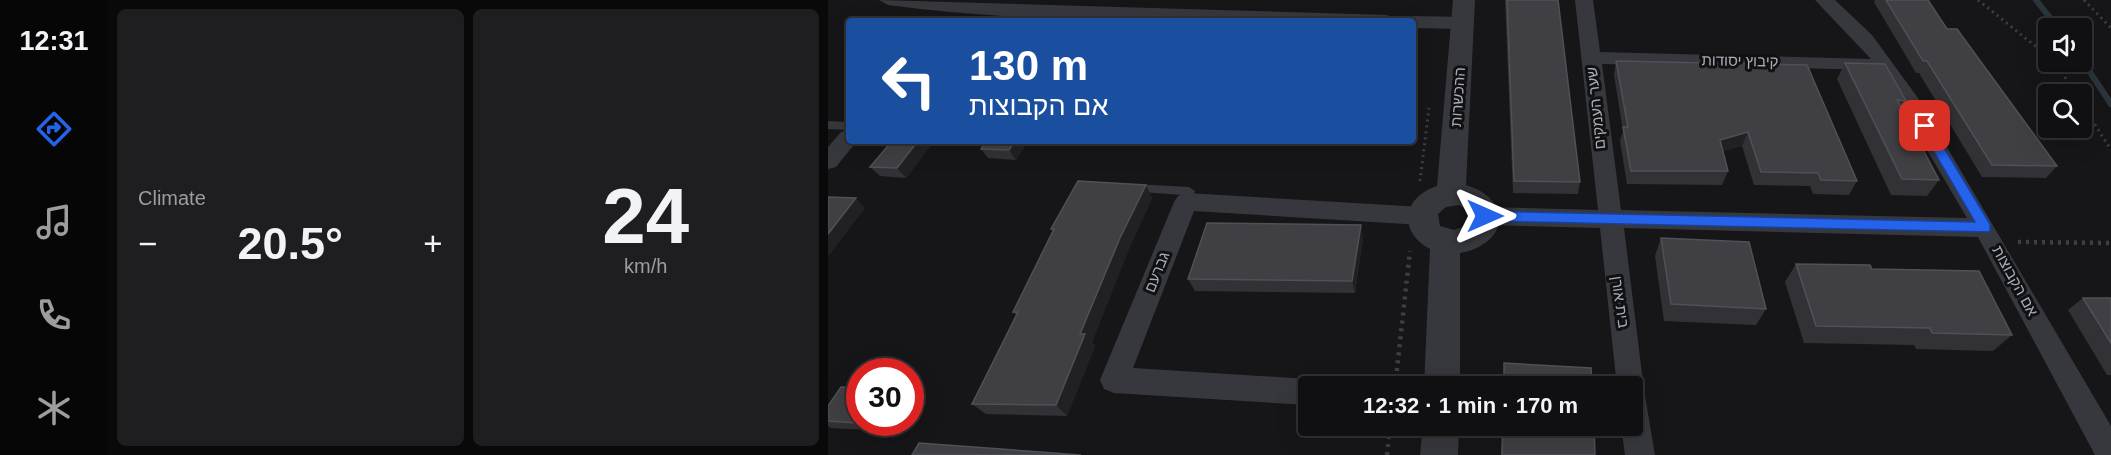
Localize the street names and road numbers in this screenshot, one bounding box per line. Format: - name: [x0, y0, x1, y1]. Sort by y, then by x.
- street label: קיבוץ יסודות: [1701, 51, 1779, 70]
- street label: שער העמקים: [1583, 66, 1608, 150]
- street label: ההכשרות: [1447, 67, 1468, 127]
- street label: אם הקבוצות: [1989, 243, 2042, 319]
- street label: גברעם: [1141, 249, 1172, 295]
- street label: בית אורן: [1608, 275, 1633, 329]

